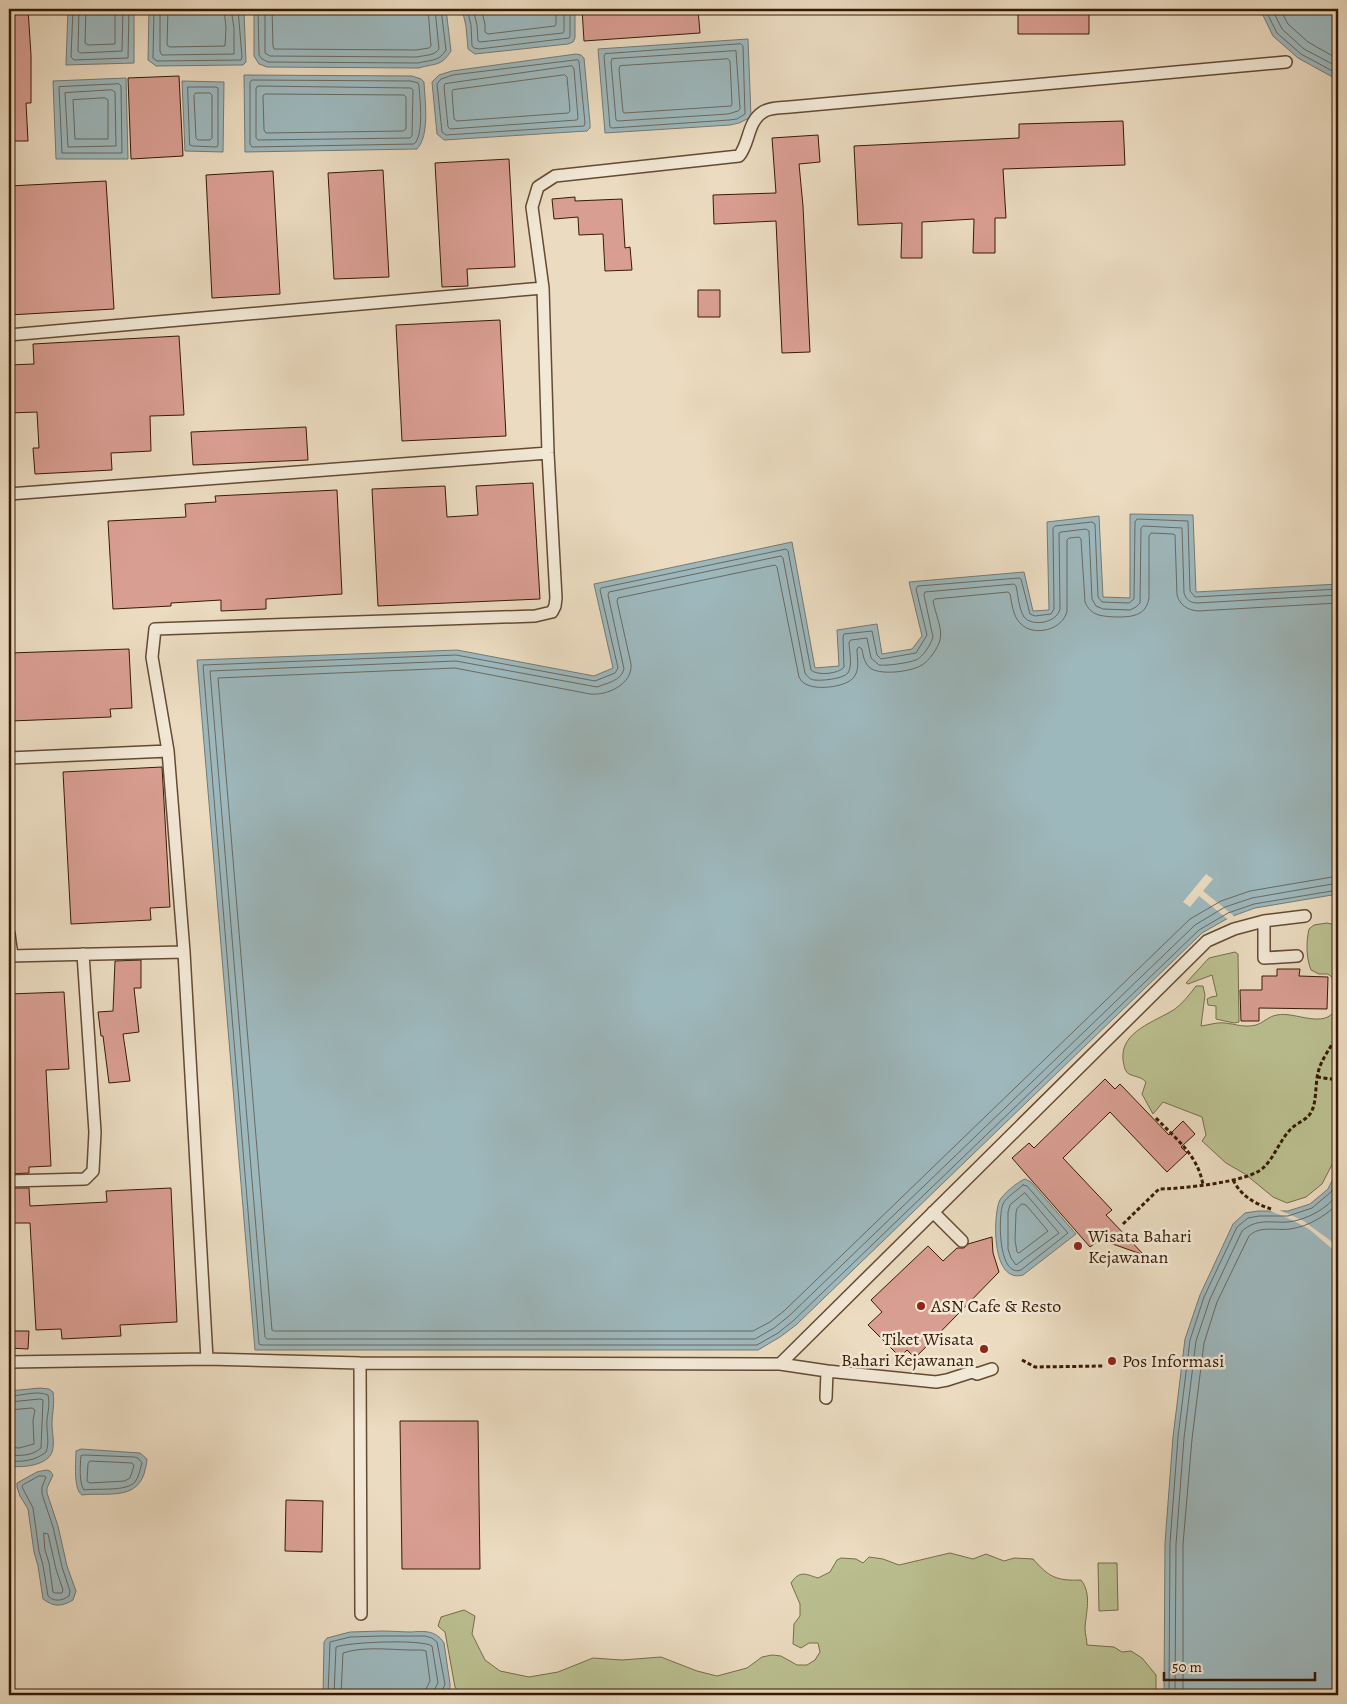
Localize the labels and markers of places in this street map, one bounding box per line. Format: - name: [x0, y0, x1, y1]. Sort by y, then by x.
- place label: Wisata Bahari Kejawanan: [1087, 1224, 1192, 1269]
- marker: Wisata Bahari Kejawanan: [1072, 1240, 1084, 1252]
- place label: ASN Cafe & Resto: [930, 1294, 1061, 1318]
- marker: ASN Cafe & Resto: [915, 1300, 927, 1312]
- place label: Tiket Wisata Bahari Kejawanan: [841, 1327, 975, 1372]
- marker: Tiket Wisata Bahari Kejawanan: [978, 1343, 990, 1355]
- place label: Pos Informasi: [1122, 1349, 1224, 1373]
- marker: Pos Informasi: [1106, 1355, 1118, 1367]

